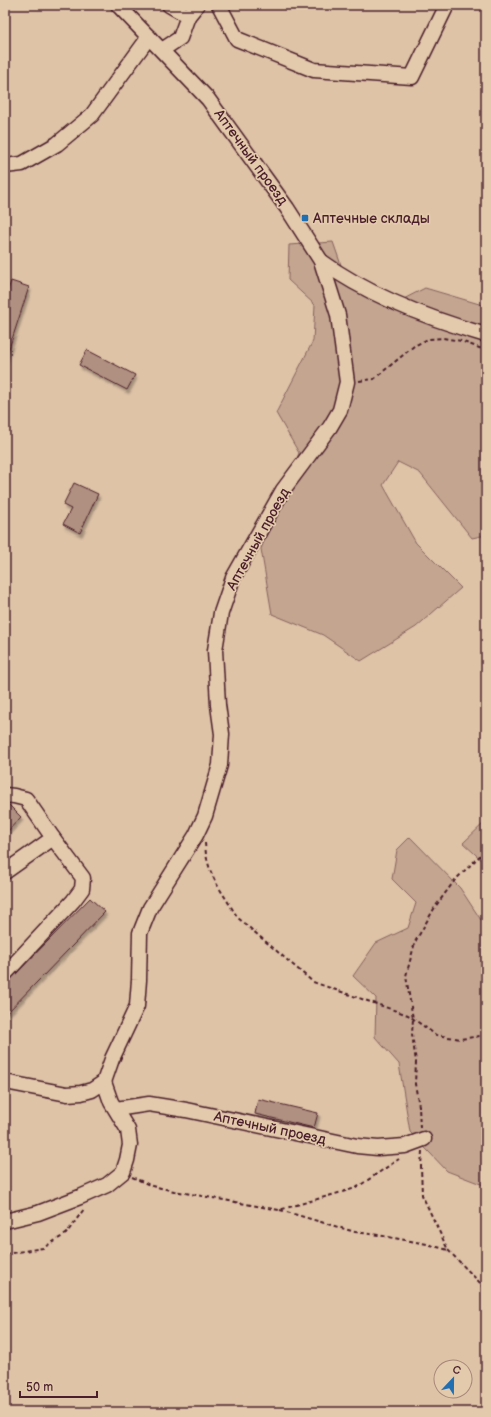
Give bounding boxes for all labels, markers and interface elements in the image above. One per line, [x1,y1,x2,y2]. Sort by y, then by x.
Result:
street label: Аптечный проезд [210,105,292,209]
place label: Аптечные склады [312,210,430,227]
marker: Аптечные склады [300,213,310,223]
street label: Аптечный проезд [222,484,293,594]
street label: Аптечный проезд [211,1108,328,1148]
north arrow [433,1359,473,1399]
text: С [451,1363,463,1378]
scale bar [20,1373,97,1399]
text: 50 m [26,1380,53,1395]

